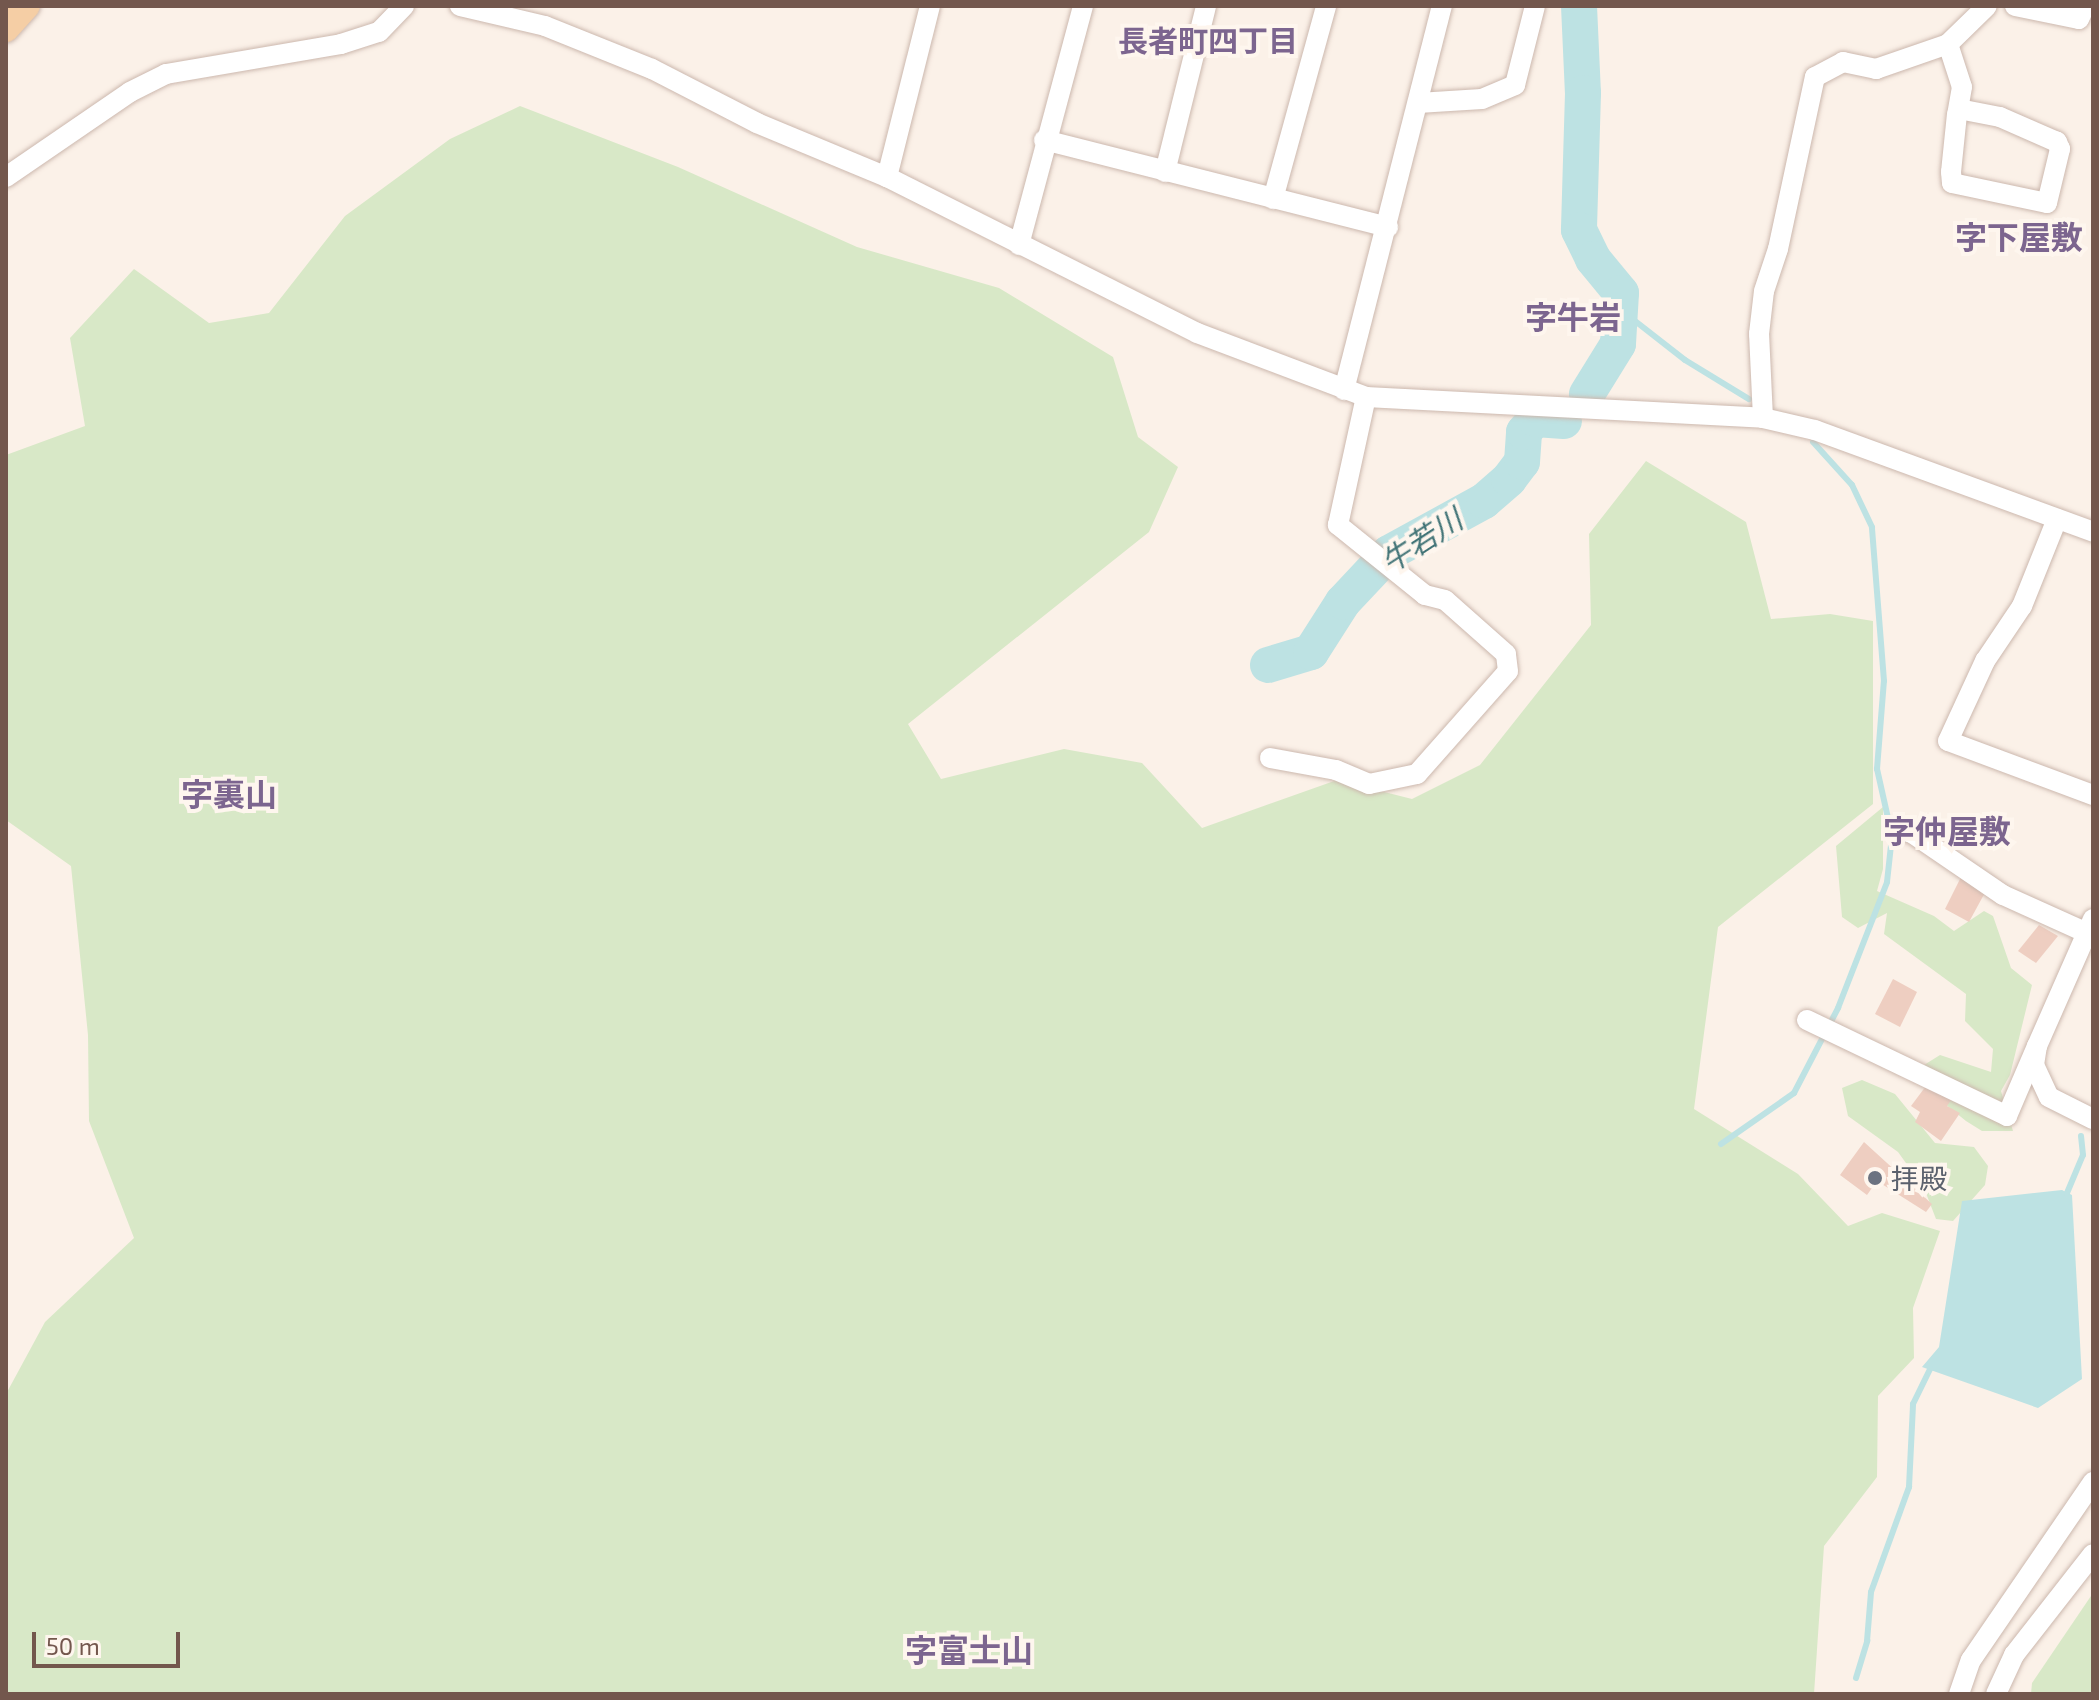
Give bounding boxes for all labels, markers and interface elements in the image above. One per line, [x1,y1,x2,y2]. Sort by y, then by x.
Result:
district label: 長者町四丁目 [1118,22,1298,58]
district label: 字下屋敷 [1955,217,2083,255]
district label: 字牛岩 [1525,297,1621,335]
water label: 牛若川 [1373,500,1469,580]
district label: 字裏山 [181,774,277,812]
district label: 字仲屋敷 [1883,811,2011,849]
place label: 拝殿 [1891,1161,1947,1195]
marker: 拝殿 [1866,1169,1884,1187]
scale bar [36,1616,184,1666]
district label: 字富士山 [905,1630,1033,1668]
text: 50 m [46,1631,100,1660]

